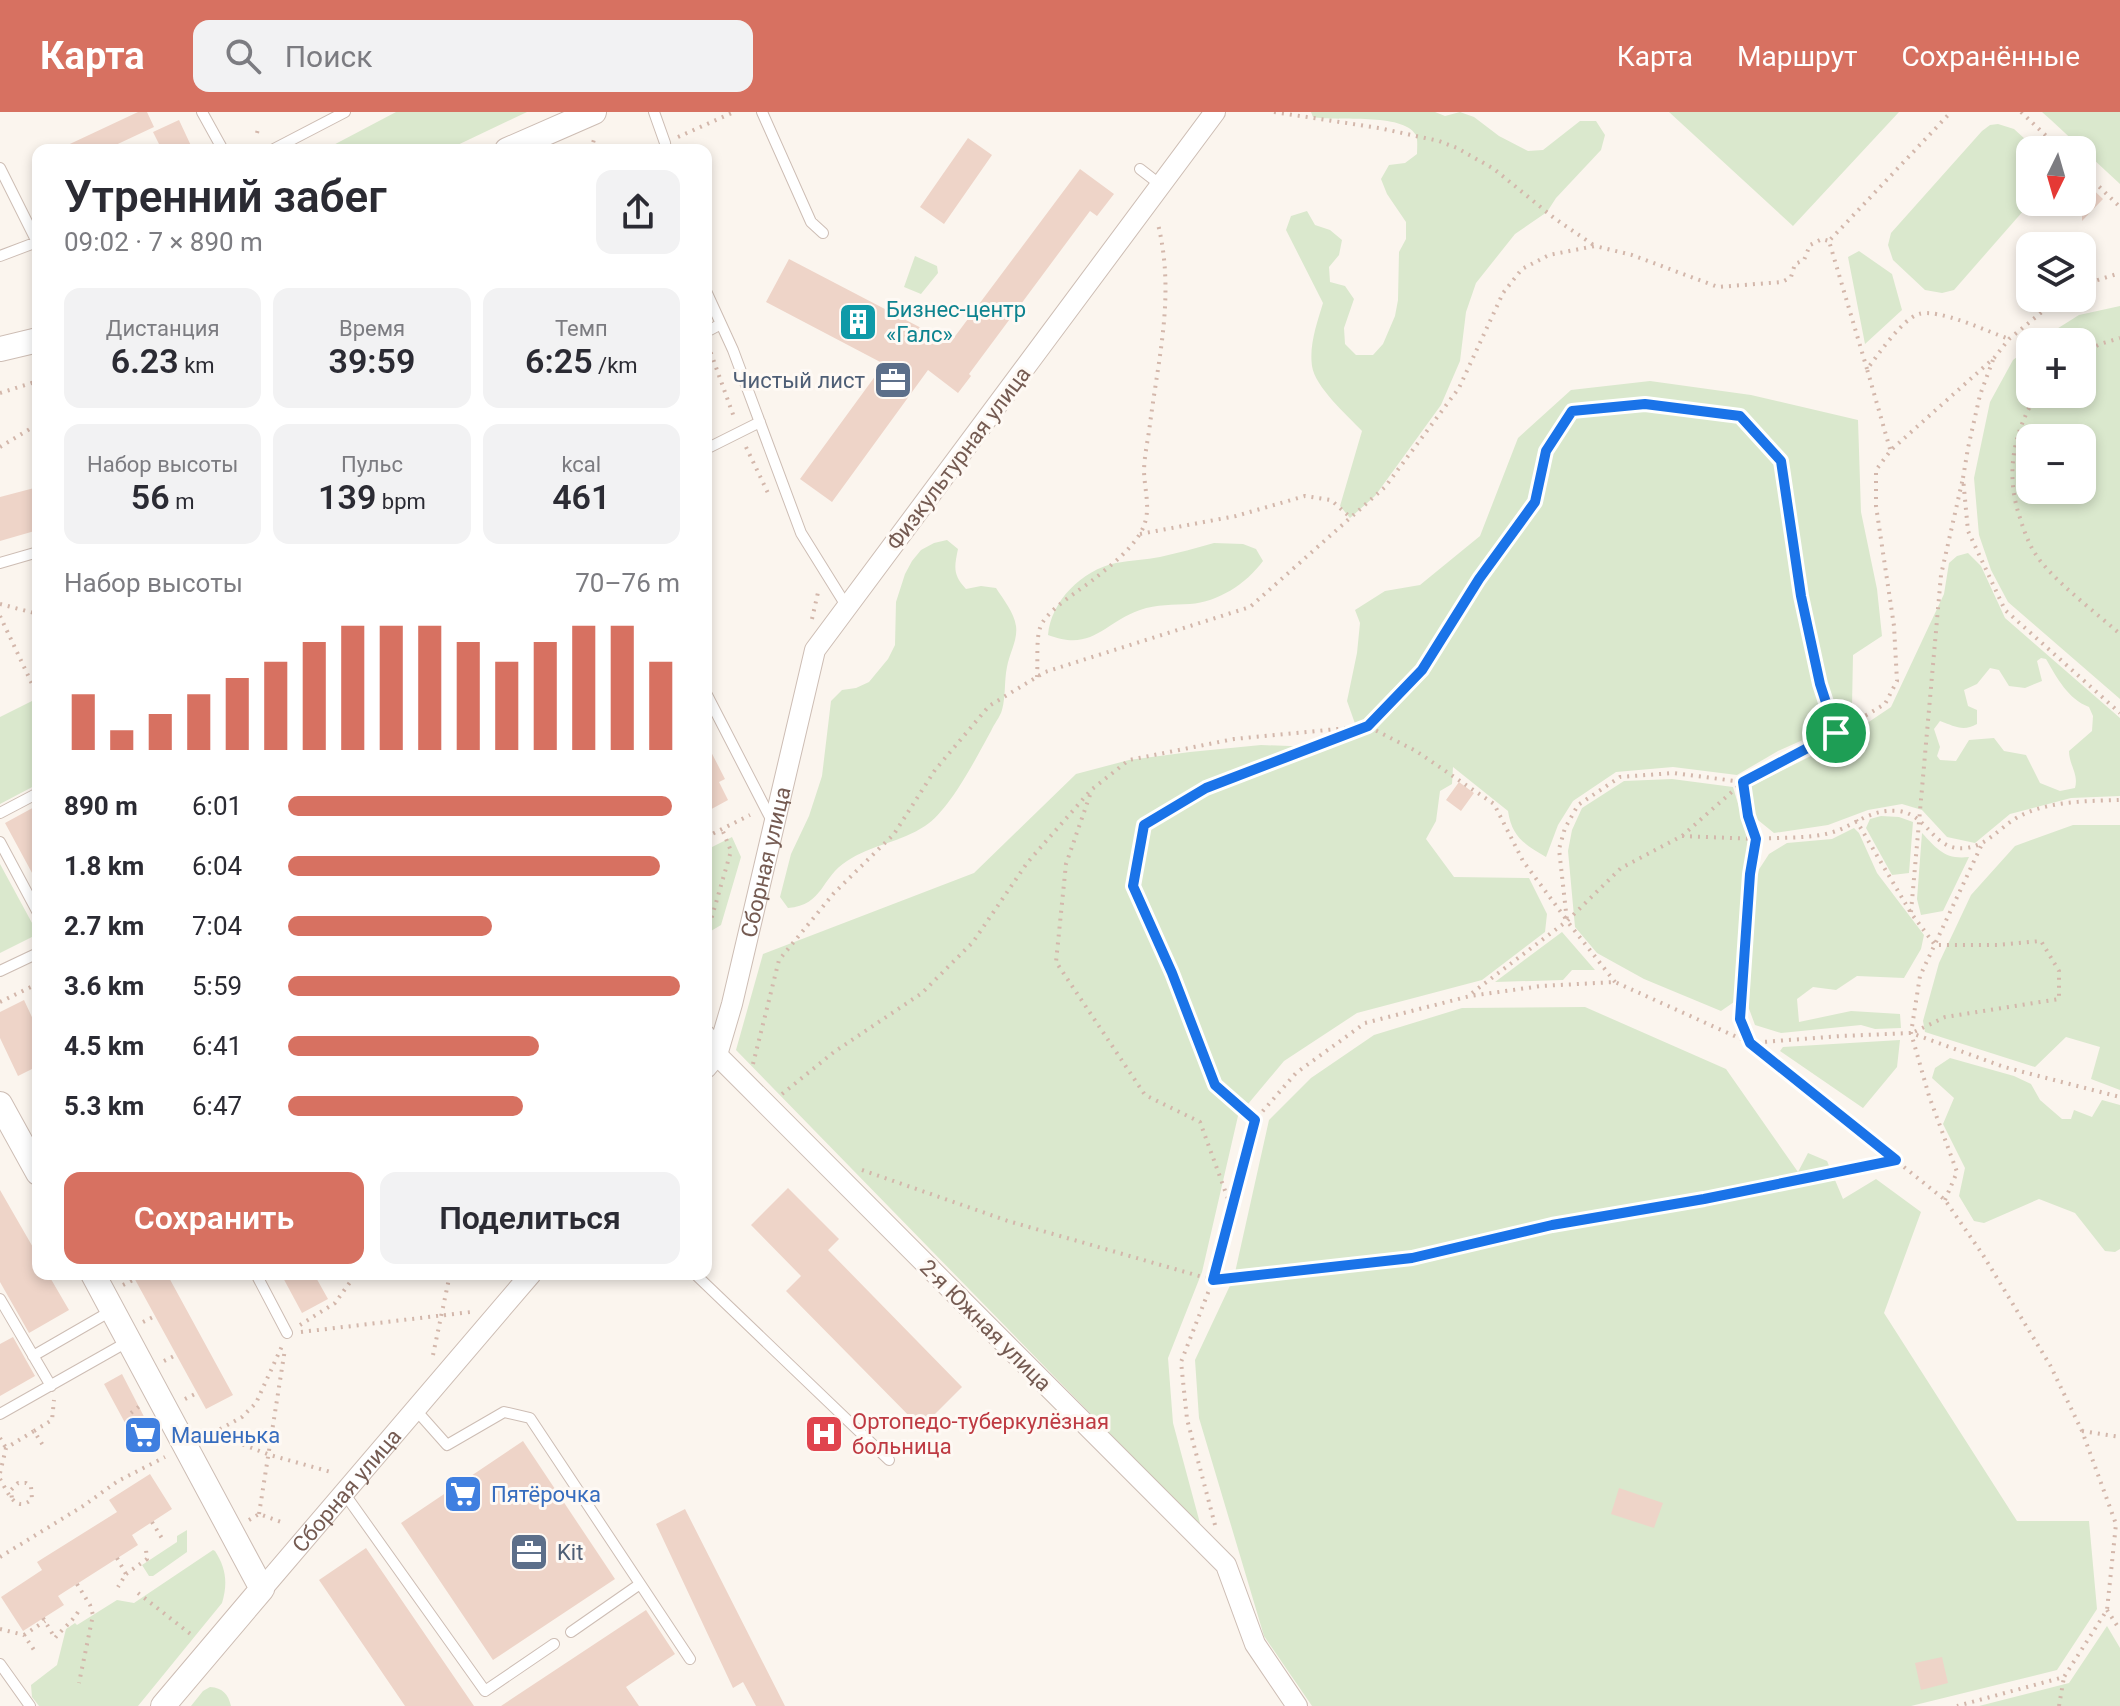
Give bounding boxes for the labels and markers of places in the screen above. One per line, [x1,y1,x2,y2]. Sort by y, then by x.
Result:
place label: Бизнес-центр «Галс» [886,297,1026,347]
building icon: Бизнес-центр «Галс» [837,301,879,343]
office icon: Чистый лист [872,359,914,401]
place label: Чистый лист [732,368,865,393]
pin [1802,699,1870,767]
place label: Ортопедо-туберкулёзная больница [852,1409,1109,1459]
hospital icon: Ортопедо-туберкулёзная больница [803,1413,845,1455]
supermarket icon: Машенька [122,1414,164,1456]
place label: Машенька [171,1423,280,1448]
supermarket icon: Пятёрочка [442,1473,484,1515]
place label: Пятёрочка [491,1482,601,1507]
office icon: Kit [508,1531,550,1573]
place label: Kit [557,1540,583,1565]

